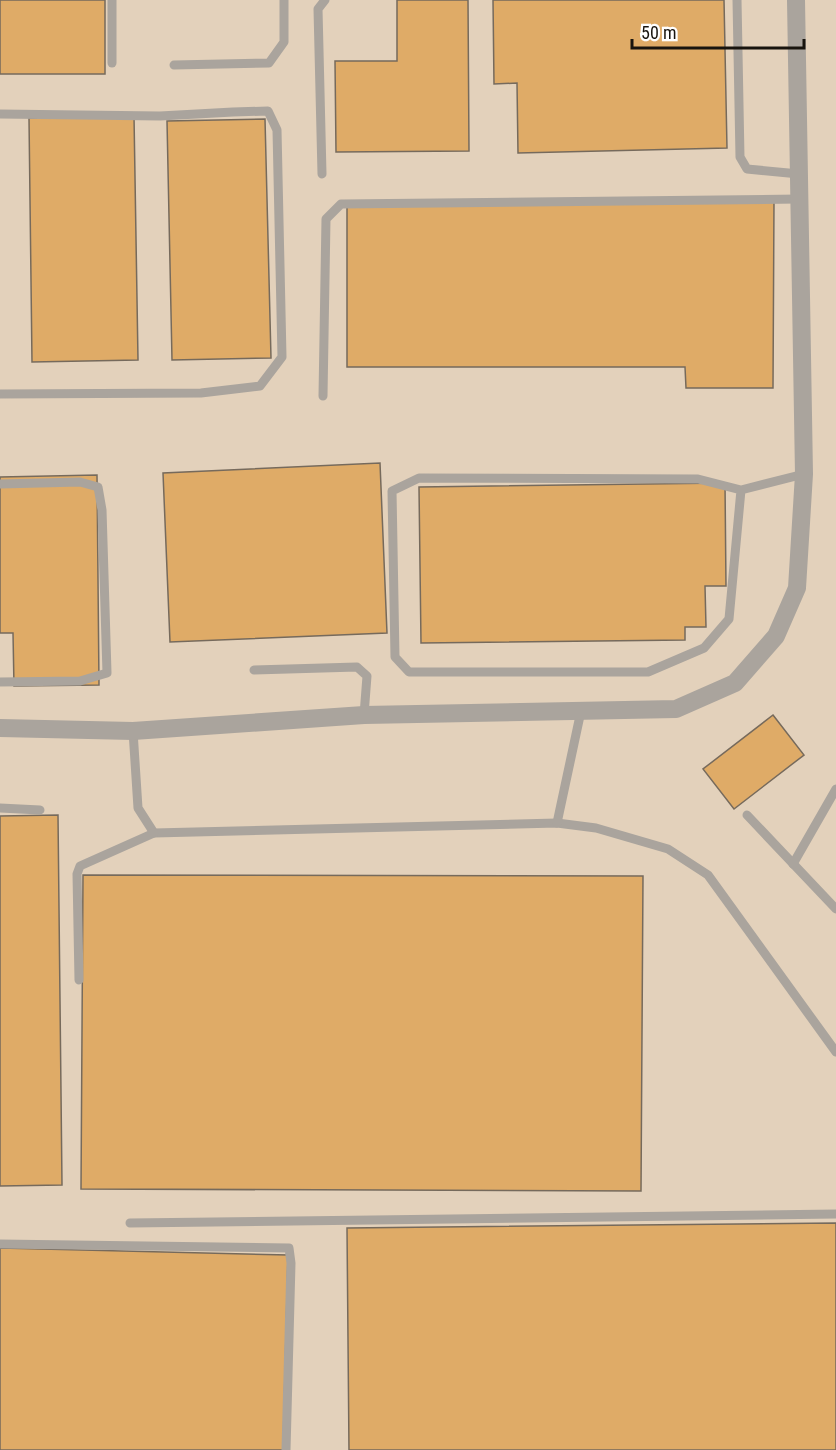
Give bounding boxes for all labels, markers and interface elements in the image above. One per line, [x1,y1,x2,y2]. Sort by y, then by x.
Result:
scale bar [632,12,804,50]
text: 50 m [641,22,676,43]

